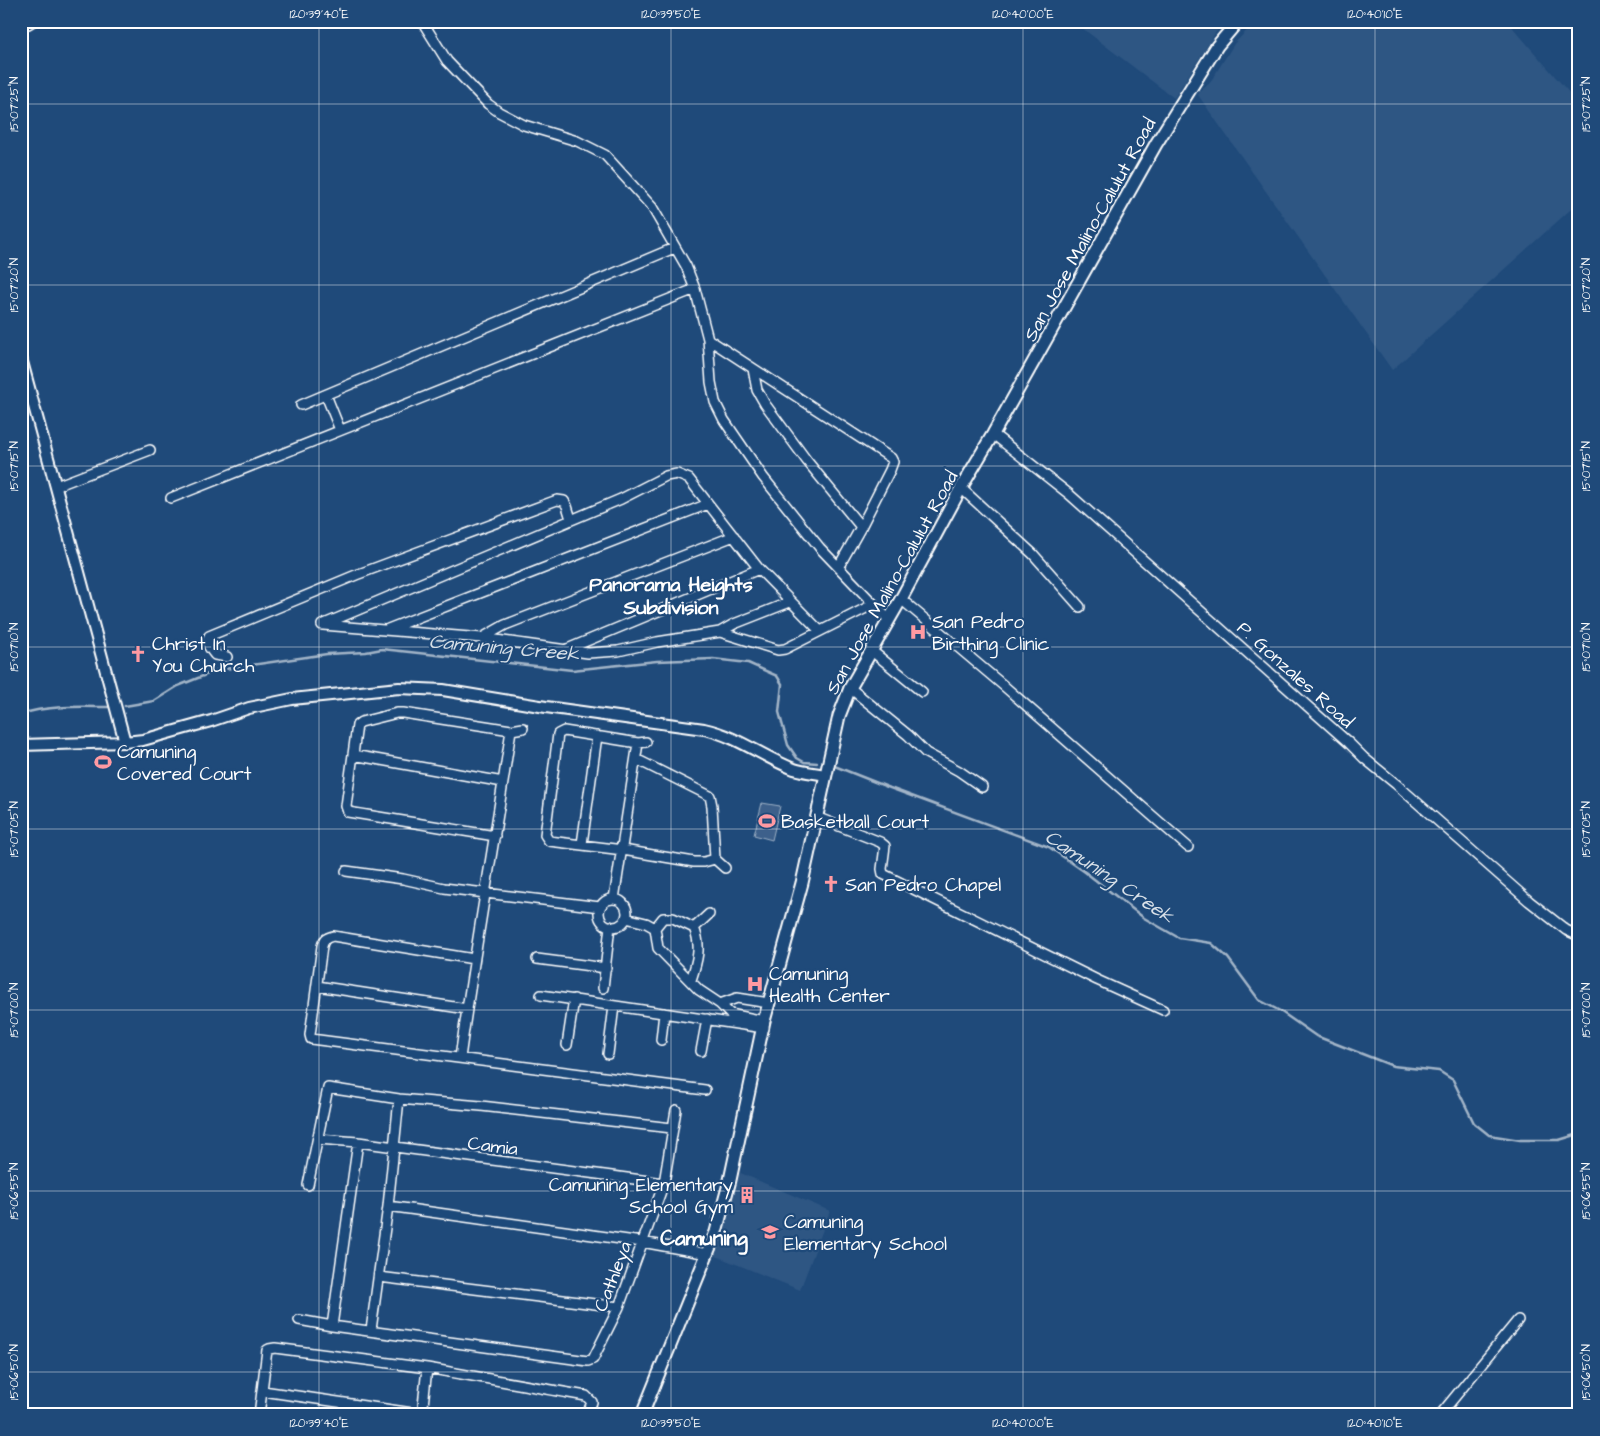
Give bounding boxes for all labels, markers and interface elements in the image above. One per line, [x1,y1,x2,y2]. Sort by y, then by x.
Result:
text: 120°39'40"E [289,6,349,23]
text: 120°39'50"E [641,6,701,23]
text: 120°40'00"E [992,6,1054,23]
text: 120°40'10"E [1347,6,1403,23]
text: 15°07'25"N [6,76,23,132]
text: 15°07'25"N [1578,76,1595,132]
street label: San Jose Malino-Calulut Road [1017,113,1163,346]
text: 15°07'20"N [6,257,23,312]
text: 15°07'20"N [1578,257,1595,312]
text: 15°07'15"N [6,441,23,491]
text: 15°07'15"N [1578,441,1595,491]
street label: San Jose Malino-Calulut Road [819,466,965,699]
district label: Panorama Heights Subdivision [589,571,753,622]
place label: San Pedro Birthing Clinic [932,609,1049,659]
street label: P. Gonzales Road [1231,615,1360,735]
text: 15°07'10"N [6,622,23,672]
hospital icon: San Pedro Birthing Clinic [908,622,928,642]
text: 15°07'10"N [1578,622,1595,672]
water label: Camuning Creek [428,627,581,670]
place label: Christ In You Church [152,631,255,680]
church icon: Christ In You Church [128,644,148,664]
place label: Camuning Covered Court [117,739,252,788]
sports icon: Camuning Covered Court [93,752,113,772]
text: 15°07'05"N [6,801,23,857]
text: 15°07'05"N [1578,801,1595,857]
place label: Basketball Court [781,809,930,836]
sports icon: Basketball Court [757,811,777,831]
water label: Camuning Creek [1039,823,1180,932]
place label: San Pedro Chapel [845,872,1001,899]
church icon: San Pedro Chapel [821,874,841,894]
place label: Camuning Health Center [769,961,890,1010]
hospital icon: Camuning Health Center [745,974,765,994]
text: 15°07'00"N [6,982,23,1038]
text: 15°07'00"N [1578,982,1595,1038]
street label: Camia [466,1130,520,1163]
text: 15°06'55"N [6,1162,23,1220]
text: 15°06'55"N [1578,1162,1595,1220]
place label: Camuning Elementary School Gym [549,1172,734,1222]
building icon: Camuning Elementary School Gym [737,1185,757,1205]
place label: Camuning Elementary School [784,1209,947,1259]
school or university icon: Camuning Elementary School [760,1222,780,1242]
district label: Camuning [660,1224,748,1255]
street label: Cathleya [588,1237,640,1316]
text: 15°06'50"N [6,1343,23,1400]
text: 15°06'50"N [1578,1343,1595,1400]
text: 120°39'40"E [289,1415,349,1432]
text: 120°39'50"E [641,1415,701,1432]
text: 120°40'00"E [992,1415,1054,1432]
text: 120°40'10"E [1347,1415,1403,1432]

